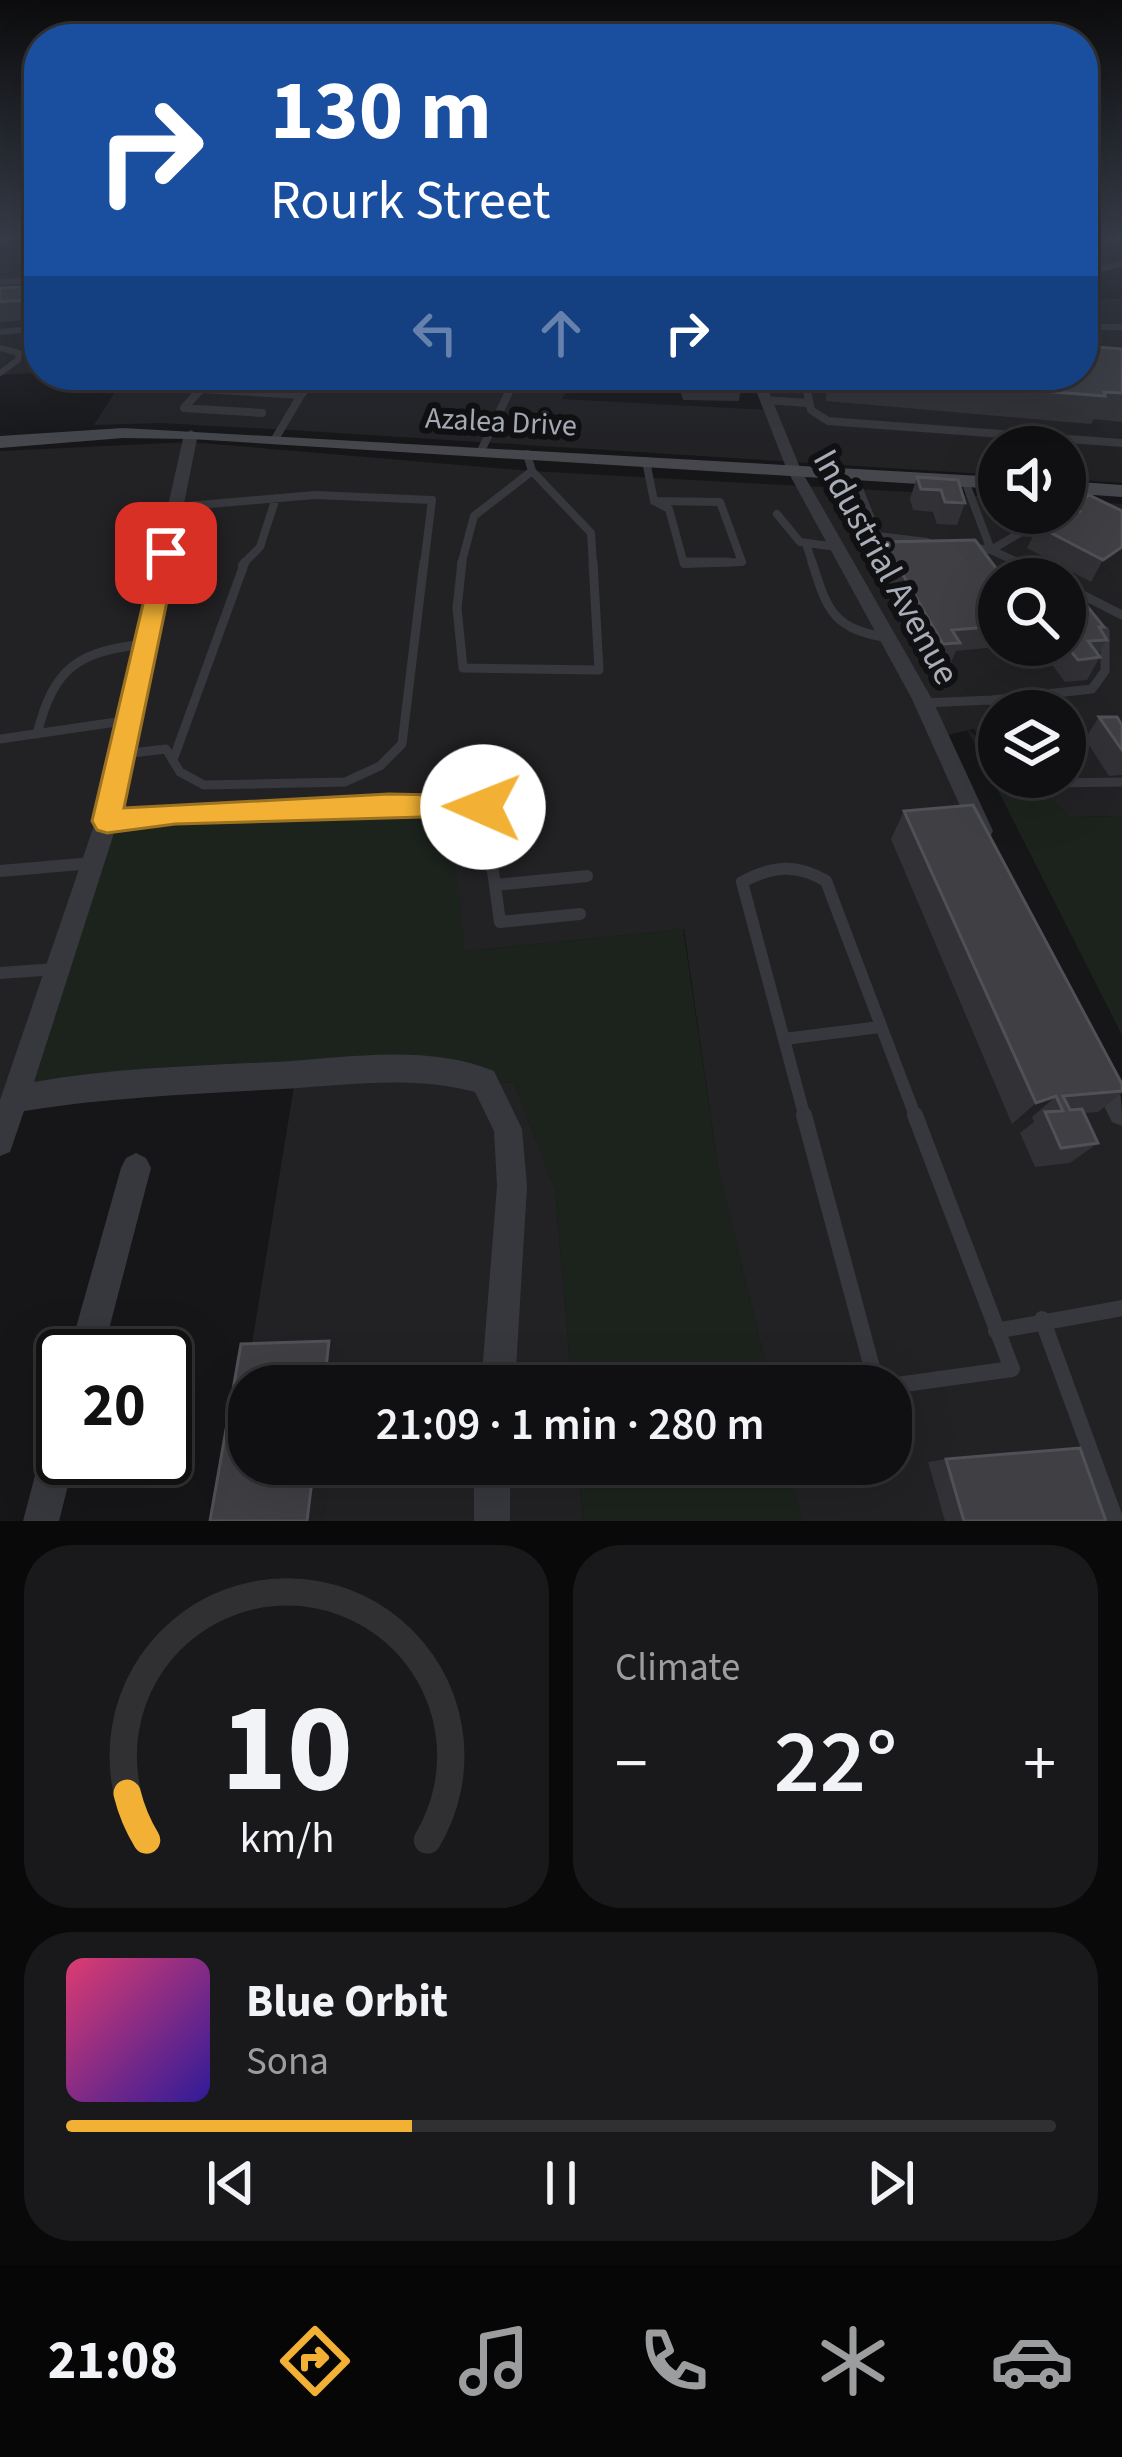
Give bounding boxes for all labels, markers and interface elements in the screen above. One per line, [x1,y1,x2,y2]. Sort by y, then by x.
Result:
text: 130 m [270,52,492,172]
icon: right [72,72,228,228]
text: Rourk Street [270,163,550,240]
icon: left [402,300,468,366]
icon: ahead [528,300,594,366]
icon: right [654,300,720,366]
street label: Azalea Drive [424,397,578,447]
map controls [978,426,1086,798]
button: sound [978,426,1086,534]
street label: Industrial Avenue [800,440,972,694]
pin [115,502,217,604]
icon: arrive [133,520,199,586]
button: search [978,558,1086,666]
button: layers [978,690,1086,798]
position arrow [420,744,546,870]
speed limit sign: 20 [36,1329,192,1485]
text: 21:09 · 1 min · 280 m [376,1393,764,1457]
text: Climate [615,1640,740,1696]
text: 10 [221,1661,352,1839]
text: 22° [774,1699,897,1827]
text: − [615,1717,648,1811]
text: + [1023,1717,1056,1811]
text: km/h [239,1807,334,1868]
text: Blue Orbit [246,1970,448,2034]
text: Sona [246,2034,329,2090]
icon: previous [198,2150,264,2216]
icon: pause [528,2150,594,2216]
icon: next [858,2150,924,2216]
icon: directions [273,2319,357,2403]
icon: music [452,2319,536,2403]
icon: phone [632,2319,716,2403]
icon: climate [811,2319,895,2403]
icon: car [990,2319,1074,2403]
text: 21:08 [48,2323,178,2400]

